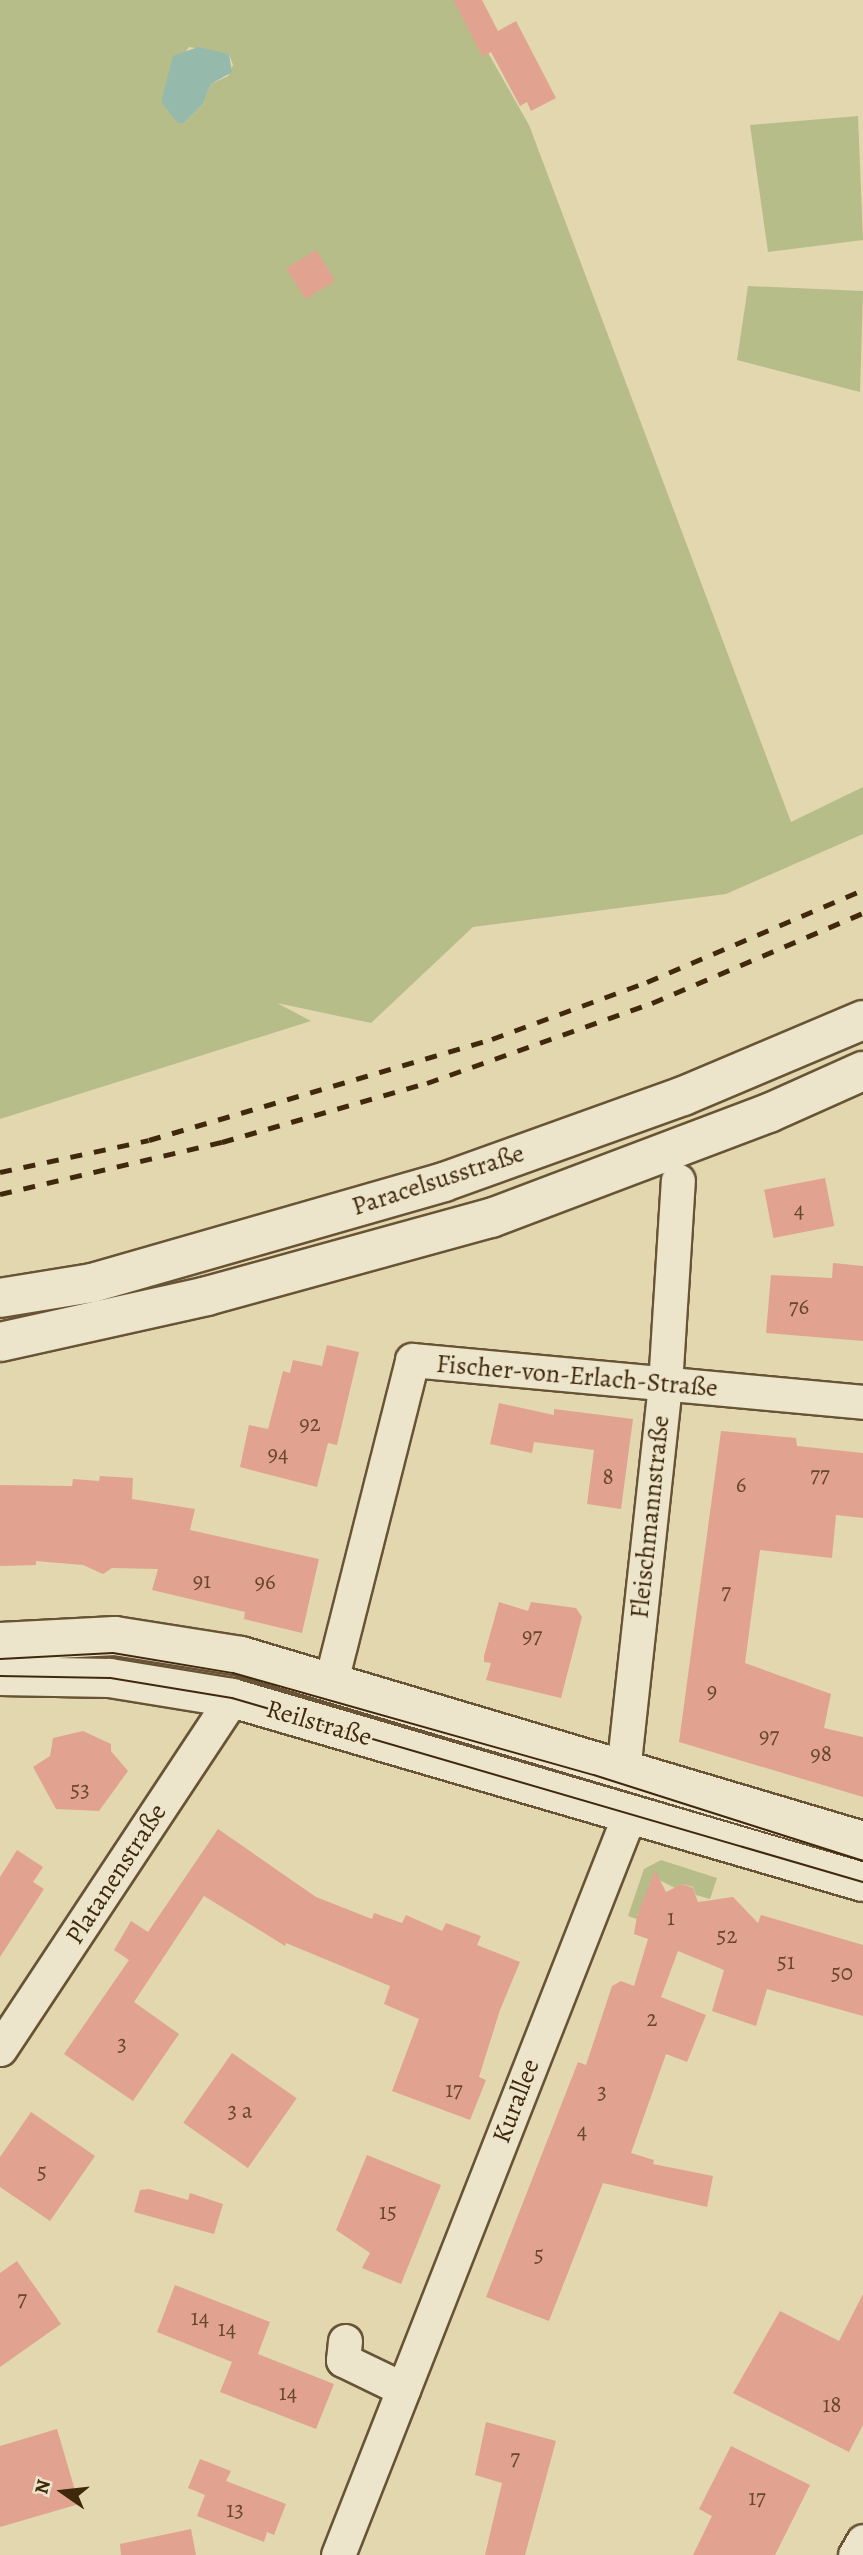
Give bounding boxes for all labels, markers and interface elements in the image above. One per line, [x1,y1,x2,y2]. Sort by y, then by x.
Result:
street label: Paracelsusstraße [348,1137,528,1223]
house number: 4 [794,1196,804,1224]
house number: 76 [789,1293,809,1321]
street label: Fischer-von-Erlach-Straße [435,1348,719,1404]
house number: 92 [299,1410,321,1438]
street label: Fleischmannstraße [624,1414,676,1620]
house number: 94 [268,1440,288,1468]
house number: 77 [810,1461,830,1489]
house number: 8 [602,1463,614,1491]
house number: 6 [736,1471,746,1499]
house number: 91 [193,1567,211,1595]
house number: 96 [254,1568,276,1596]
house number: 7 [721,1578,731,1606]
house number: 97 [522,1622,542,1650]
house number: 9 [707,1677,717,1705]
street label: Reilstraße [263,1693,375,1753]
house number: 97 [759,1722,779,1750]
house number: 98 [810,1740,832,1768]
house number: 53 [70,1776,90,1804]
street label: Platanenstraße [59,1798,173,1950]
house number: 1 [667,1904,675,1932]
house number: 52 [717,1922,737,1950]
house number: 51 [777,1948,795,1976]
house number: 50 [831,1959,853,1987]
house number: 2 [647,2005,657,2033]
house number: 3 [117,2030,127,2058]
street label: Kurallee [486,2054,546,2148]
house number: 17 [445,2076,463,2104]
house number: 3 [597,2078,607,2106]
house number: 3 a [228,2097,252,2125]
house number: 4 [577,2117,587,2145]
house number: 5 [37,2158,47,2186]
house number: 15 [379,2198,397,2226]
house number: 5 [534,2241,544,2269]
house number: 7 [17,2285,27,2313]
house number: 14 [191,2304,209,2332]
house number: 14 [218,2315,236,2343]
house number: 14 [279,2379,297,2407]
house number: 18 [822,2391,842,2419]
house number: 7 [510,2444,520,2472]
north arrow [28,2457,98,2527]
text: N [28,2477,57,2497]
house number: 17 [748,2484,766,2512]
house number: 13 [226,2496,244,2524]

